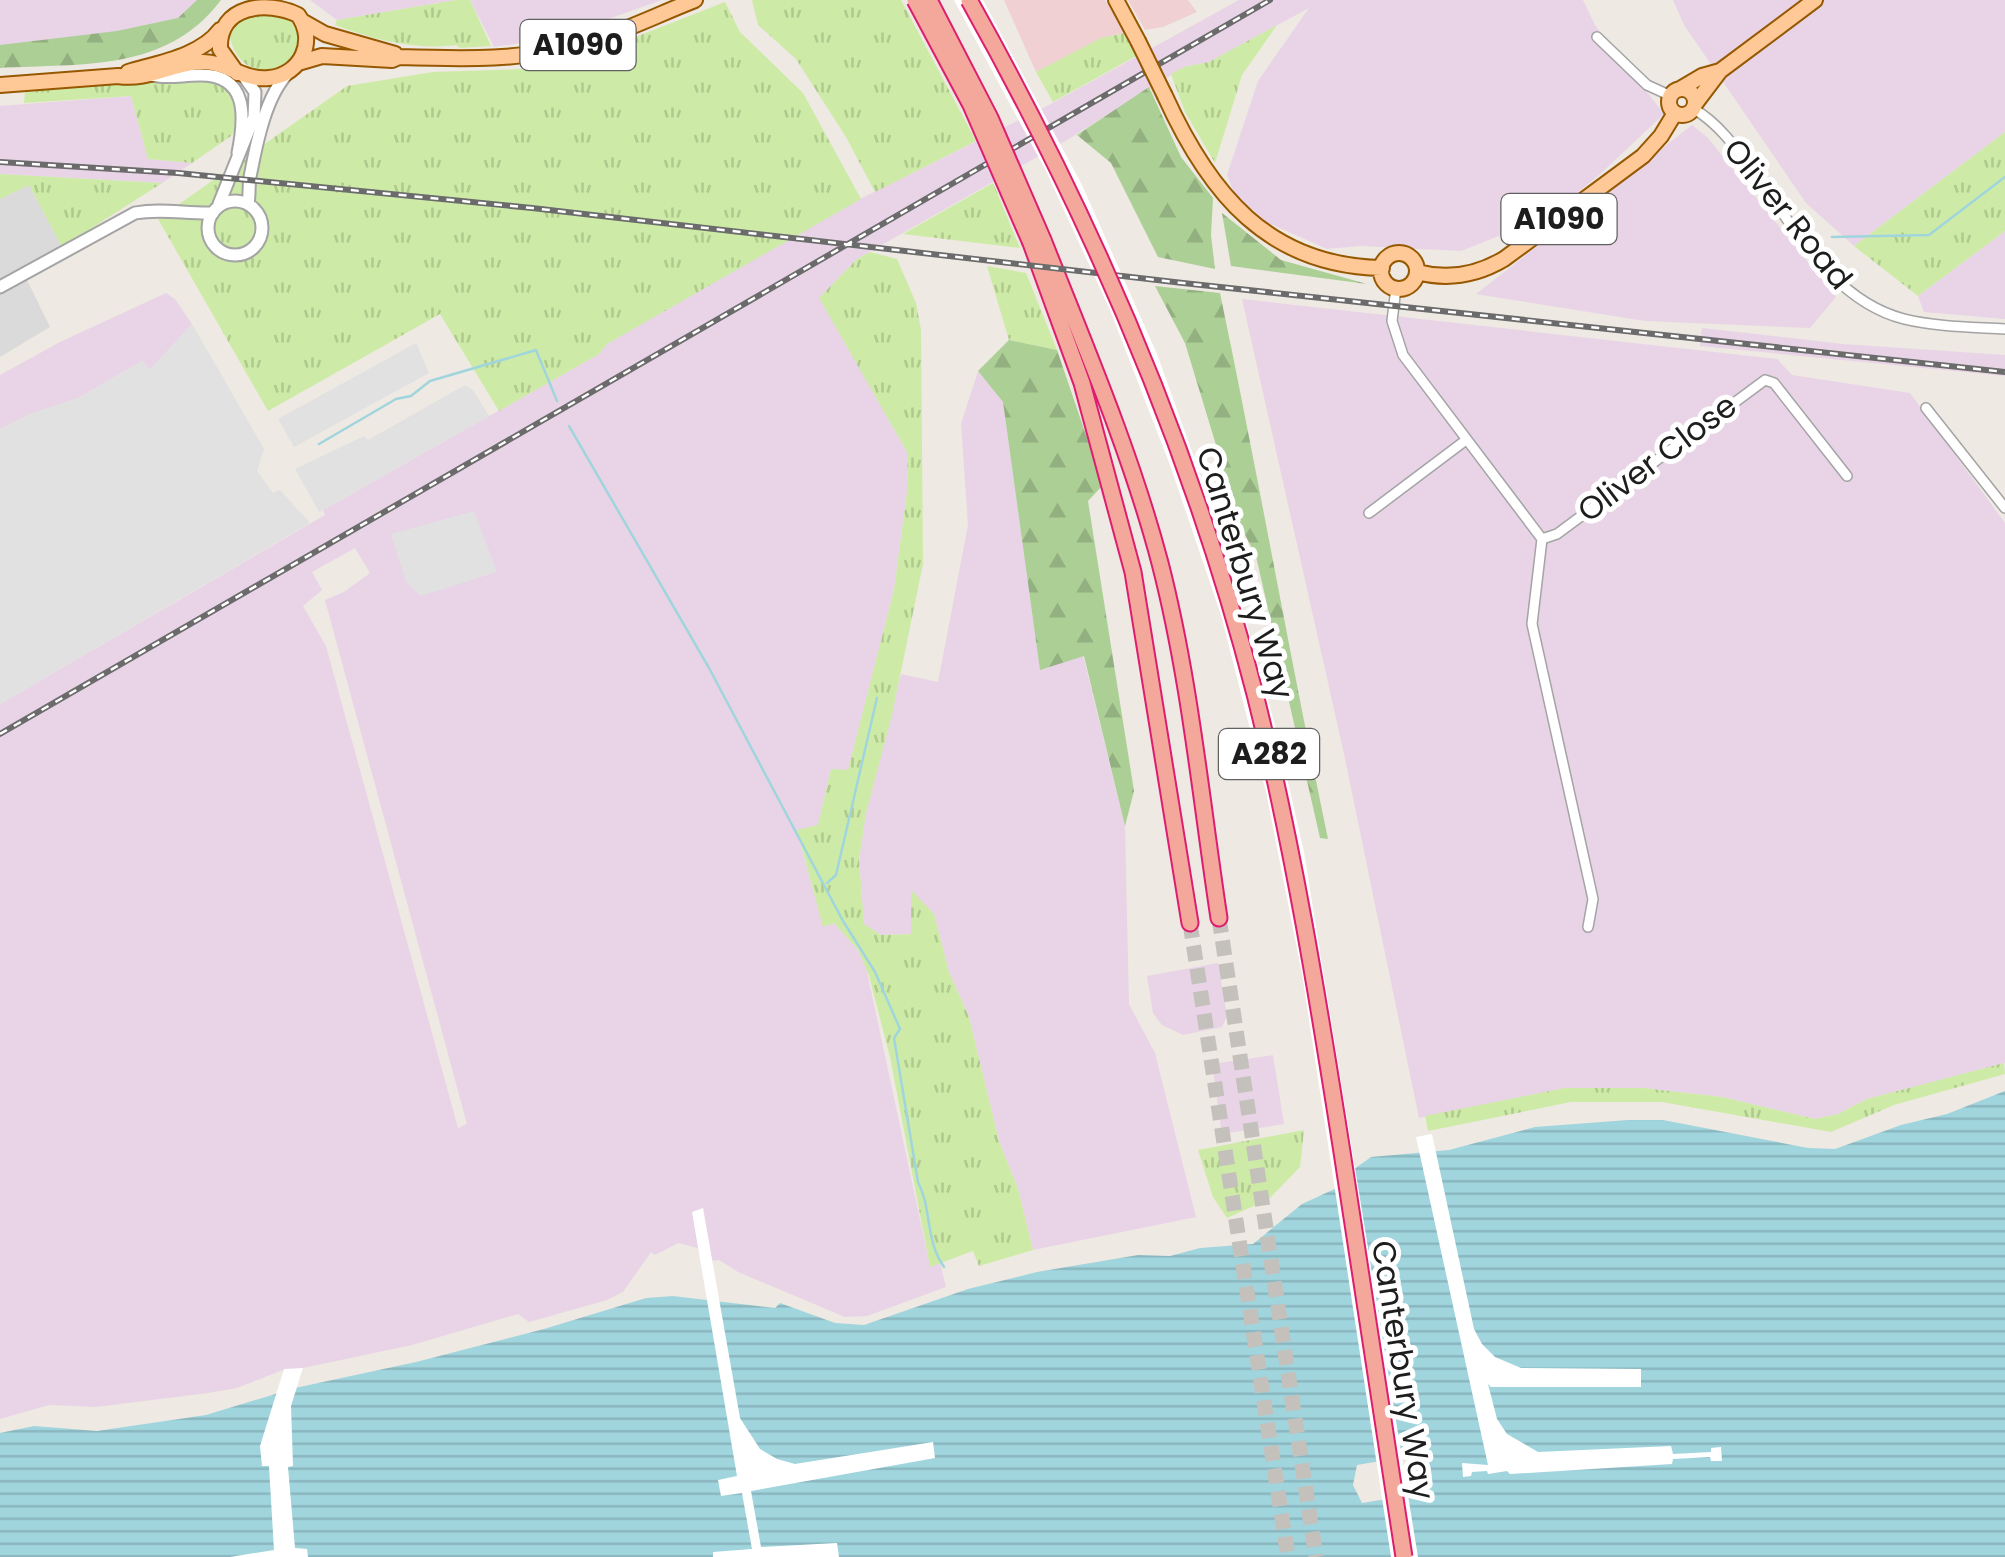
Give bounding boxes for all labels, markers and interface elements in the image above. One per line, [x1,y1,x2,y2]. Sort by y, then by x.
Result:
road number: A1090 [520,20,636,70]
street label: Oliver Road [1714,129,1863,299]
road number: A1090 [1502,194,1616,244]
street label: Oliver Close [1568,383,1746,532]
street label: Canterbury Way [1186,441,1305,705]
road number: A282 [1219,729,1319,779]
street label: Canterbury Way [1361,1237,1446,1503]

